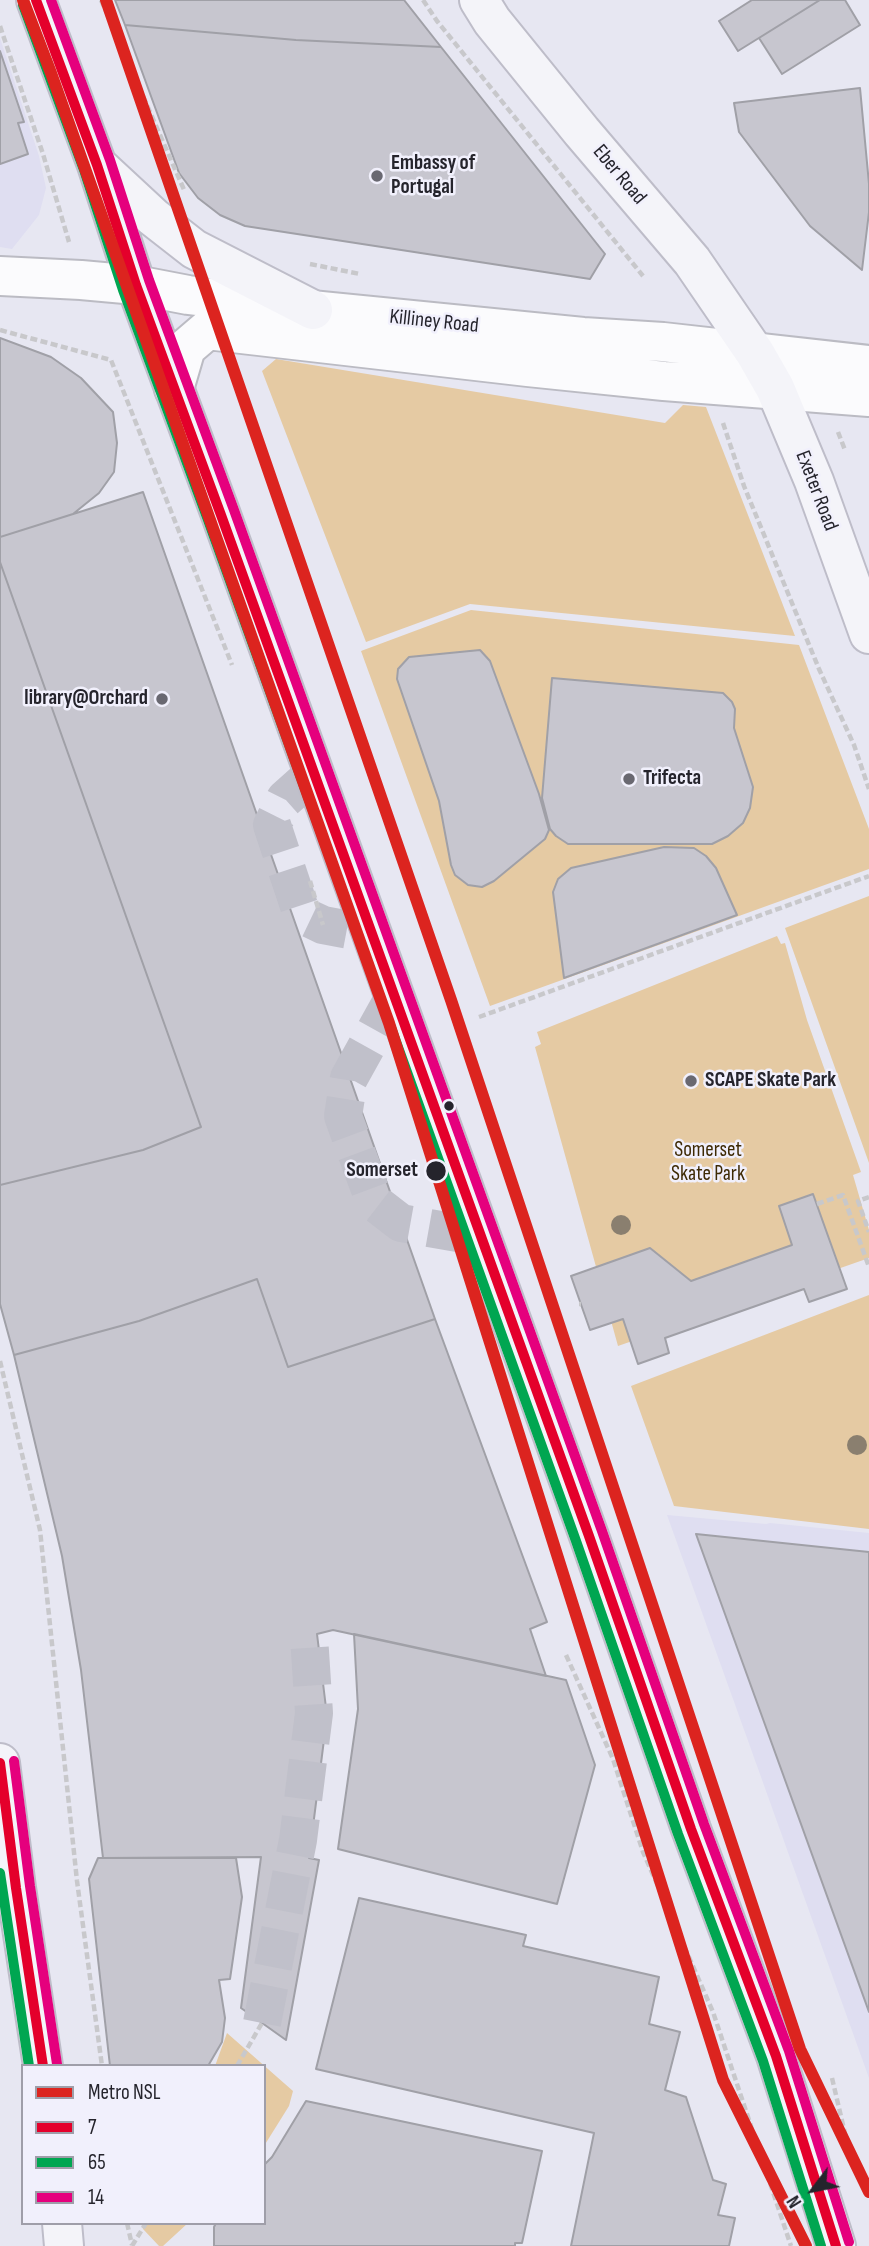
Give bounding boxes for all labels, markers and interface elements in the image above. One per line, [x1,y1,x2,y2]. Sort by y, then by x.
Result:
street label: Eber Road [587,140,651,210]
place label: Embassy of Portugal [391,151,475,201]
marker: Embassy of Portugal [369,168,385,184]
street label: Killiney Road [388,305,480,339]
street label: Exeter Road [789,447,843,535]
place label: library@Orchard [24,686,148,712]
marker: library@Orchard [154,691,170,707]
place label: Trifecta [643,766,701,792]
marker: Trifecta [621,771,637,787]
place label: SCAPE Skate Park [705,1068,836,1094]
marker: SCAPE Skate Park [683,1073,699,1089]
unlabelled marker [442,1099,456,1113]
park label: Somerset Skate Park [671,1138,745,1188]
place label: Somerset [346,1158,418,1184]
marker: Somerset [424,1159,448,1183]
legend [21,2064,266,2225]
text: Metro NSL [88,2080,160,2105]
text: 7 [88,2115,96,2140]
text: 65 [88,2150,106,2175]
north arrow [778,2155,848,2225]
text: 14 [88,2185,104,2210]
text: N [782,2191,807,2212]

